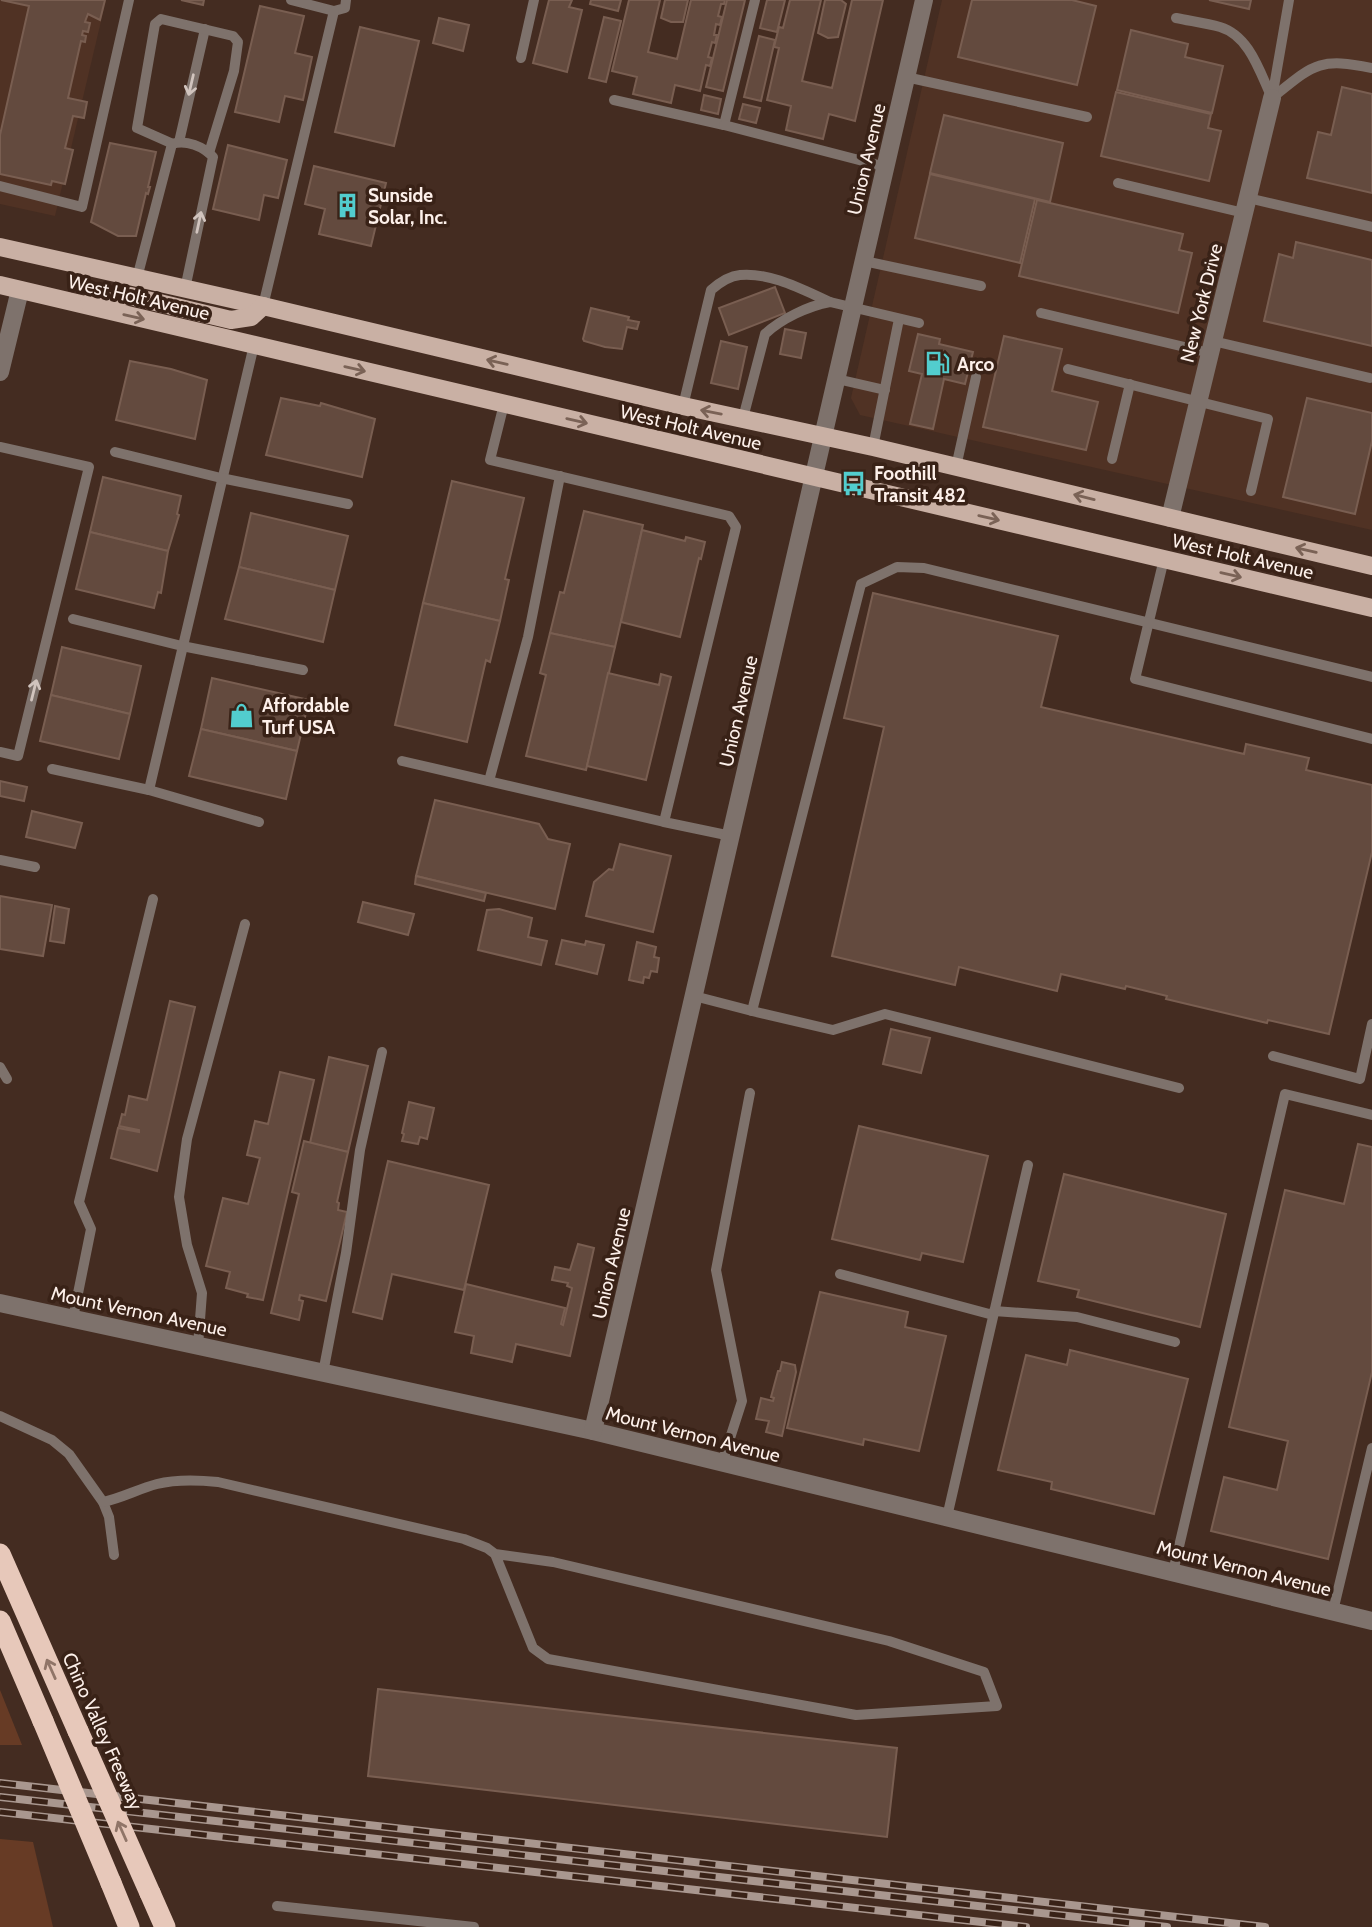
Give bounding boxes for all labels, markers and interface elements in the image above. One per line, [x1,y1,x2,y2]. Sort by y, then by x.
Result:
one-way arrow [184,73,197,96]
street label: Union Avenue [842,101,891,217]
place label: Sunside Solar, Inc. [368,184,447,229]
building icon: Sunside Solar, Inc. [334,192,362,220]
one-way arrow [193,211,206,234]
street label: New York Drive [1176,241,1227,365]
street label: West Holt Avenue [66,270,212,325]
one-way arrow [122,311,145,324]
fuel station icon: Arco [923,350,951,378]
place label: Arco [957,353,995,376]
one-way arrow [487,355,509,368]
one-way arrow [343,363,366,376]
street label: West Holt Avenue [618,400,764,455]
one-way arrow [700,404,723,418]
one-way arrow [565,415,588,428]
place label: Foothill Transit 482 [874,462,966,507]
bus stop icon: Foothill Transit 482 [840,470,868,498]
one-way arrow [1073,490,1096,503]
one-way arrow [977,512,1000,526]
street label: West Holt Avenue [1170,529,1316,584]
one-way arrow [1295,543,1318,556]
one-way arrow [1219,569,1242,582]
street label: Union Avenue [714,653,763,769]
one-way arrow [28,679,41,702]
place label: Affordable Turf USA [262,694,349,739]
shop icon: Affordable Turf USA [228,702,256,730]
street label: Union Avenue [587,1205,636,1321]
street label: Mount Vernon Avenue [49,1282,229,1341]
street label: Mount Vernon Avenue [603,1402,783,1467]
street label: Mount Vernon Avenue [1154,1536,1334,1601]
street label: Chino Valley Freeway [57,1649,148,1814]
one-way arrow [44,1658,57,1680]
one-way arrow [115,1821,128,1842]

